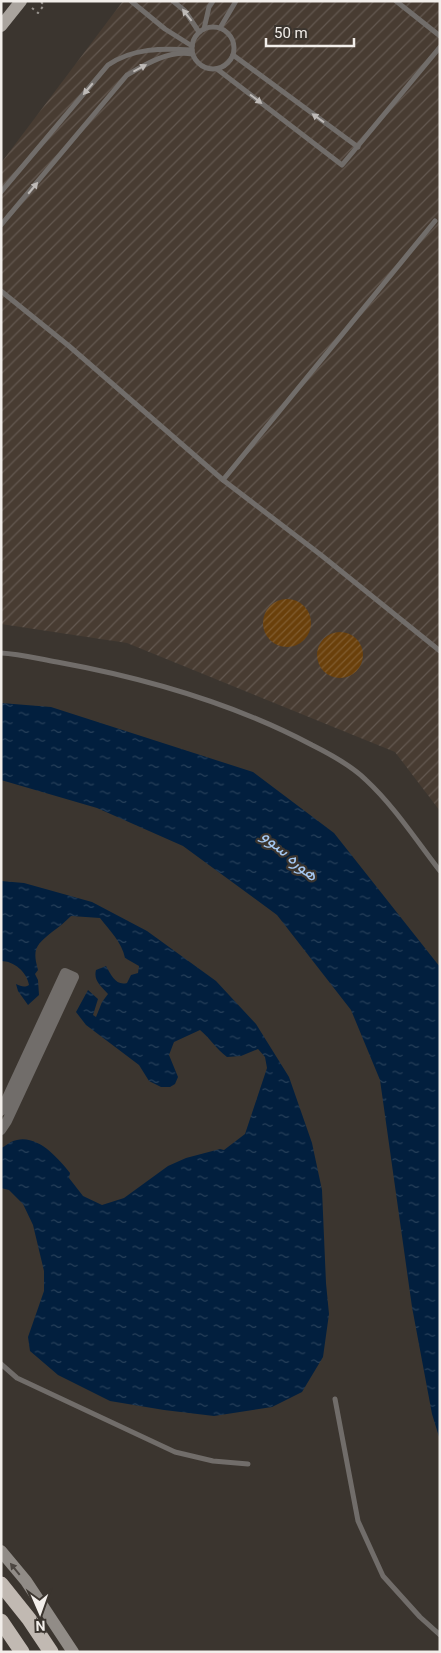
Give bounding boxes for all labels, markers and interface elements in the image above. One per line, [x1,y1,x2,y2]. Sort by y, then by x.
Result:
one-way arrow [182,9,193,22]
scale bar [266,15,354,47]
text: 50 m [274,24,308,42]
one-way arrow [133,64,148,72]
one-way arrow [82,83,93,96]
one-way arrow [249,94,263,104]
one-way arrow [312,113,325,123]
one-way arrow [27,182,38,195]
water label: هوره سوو [257,824,323,886]
one-way arrow [10,1563,21,1576]
north arrow [15,1588,65,1638]
text: N [35,1618,46,1634]

